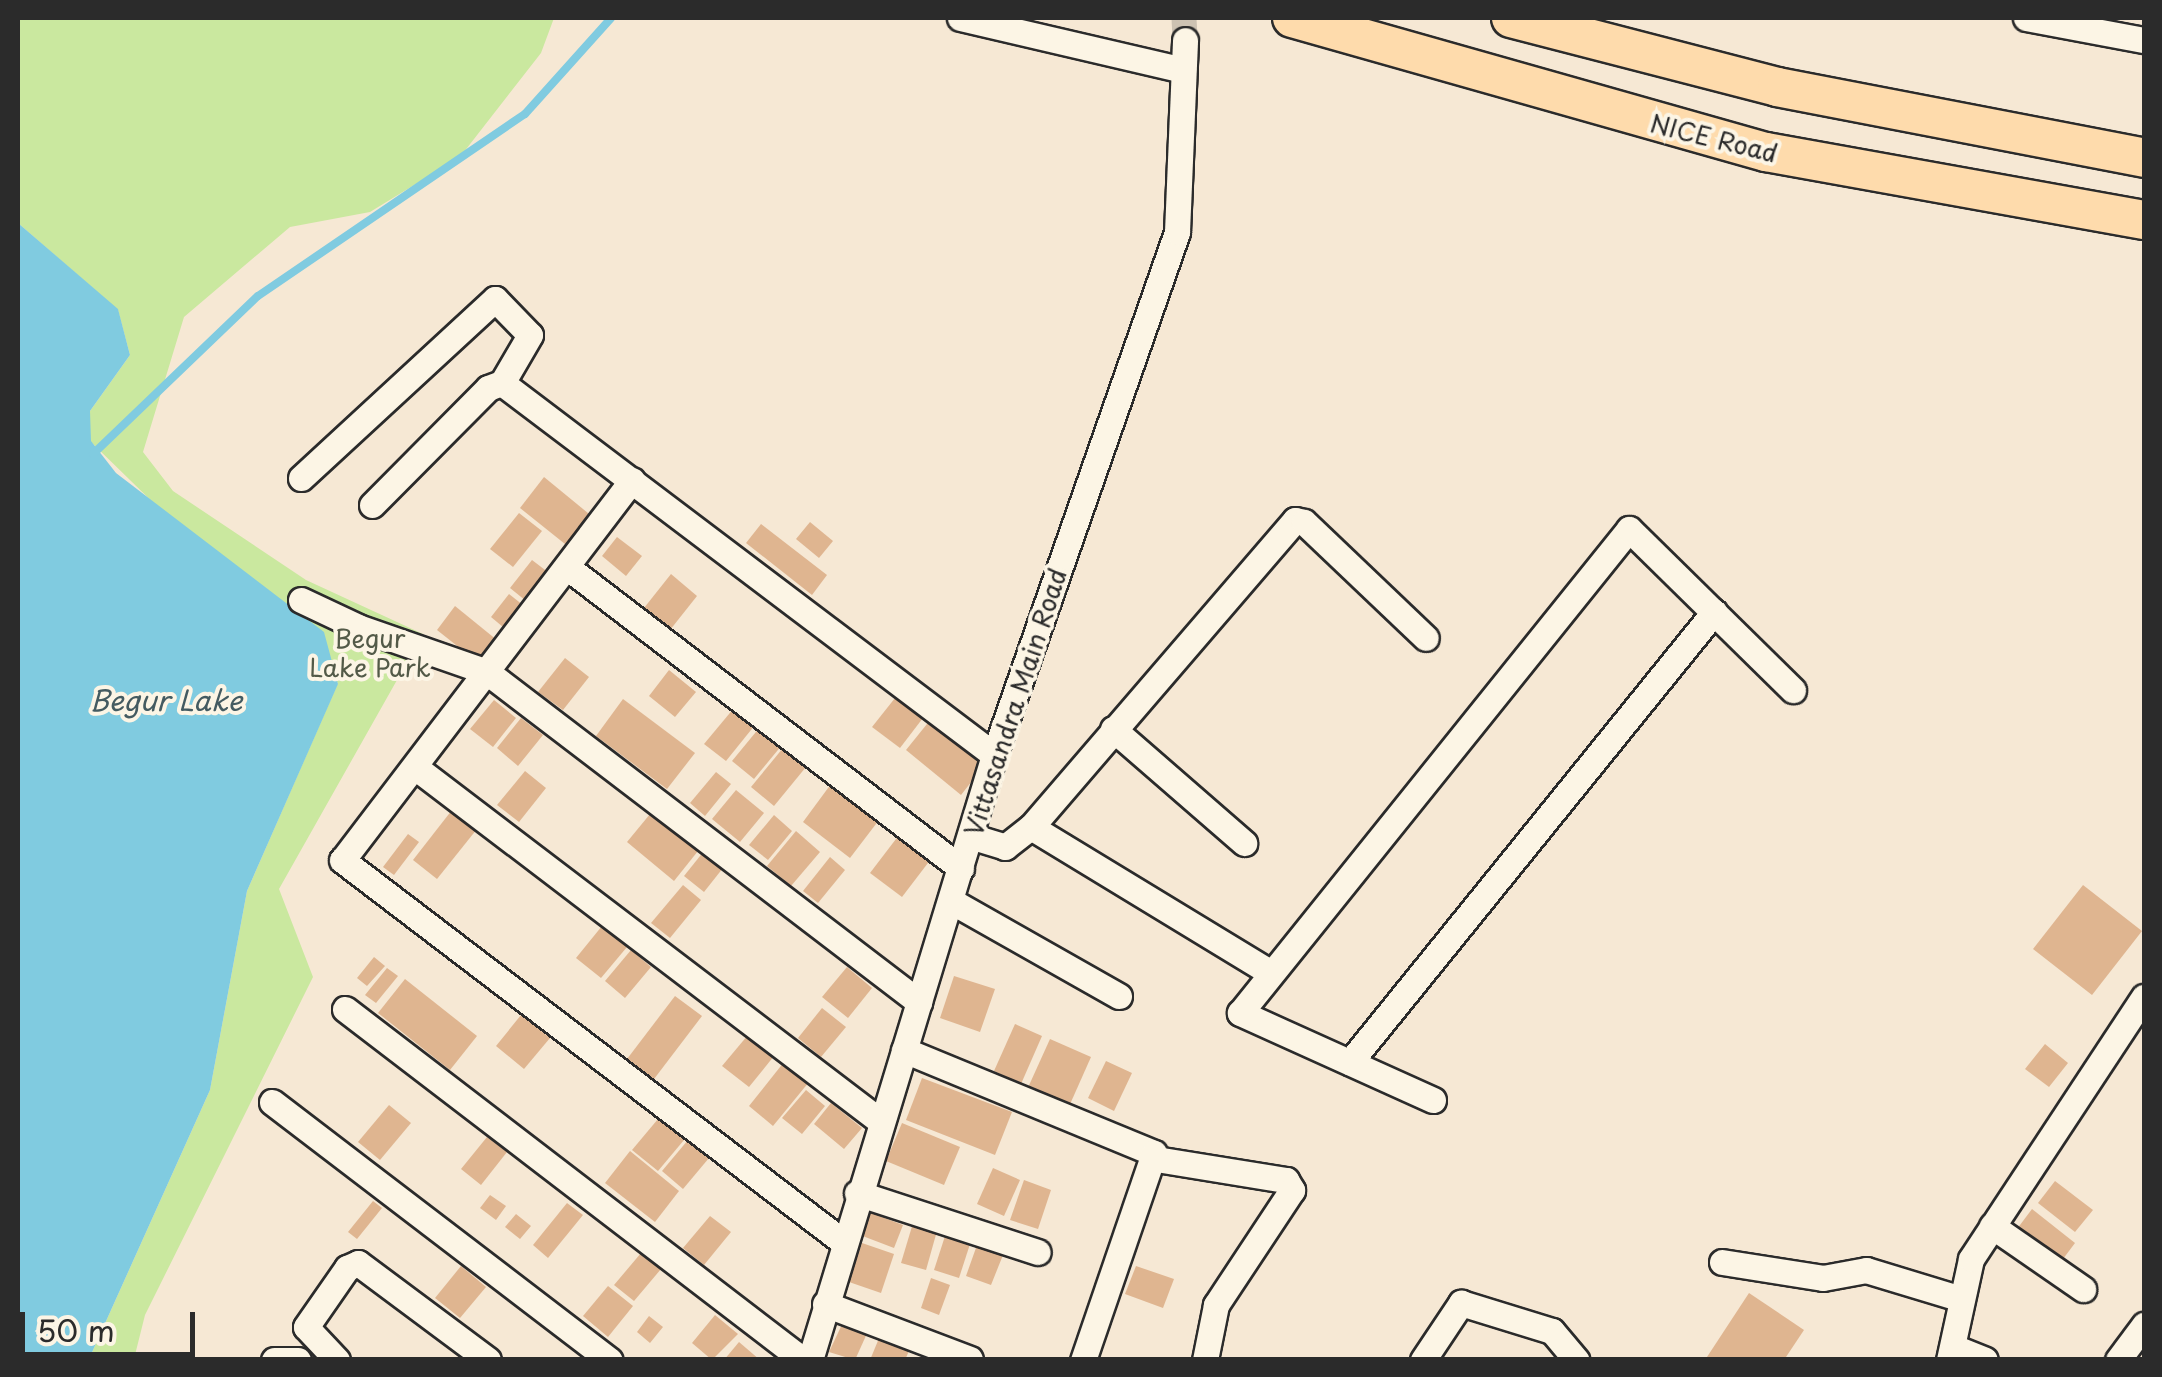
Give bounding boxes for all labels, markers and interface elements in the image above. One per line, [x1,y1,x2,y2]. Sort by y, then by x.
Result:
street label: NICE Road [1647,108,1781,168]
street label: Vittasandra Main Road [958,565,1072,839]
park label: Begur Lake Park [309,624,431,683]
water label: Begur Lake [90,683,242,717]
scale bar [25,1292,200,1354]
text: 50 m [37,1307,115,1352]

